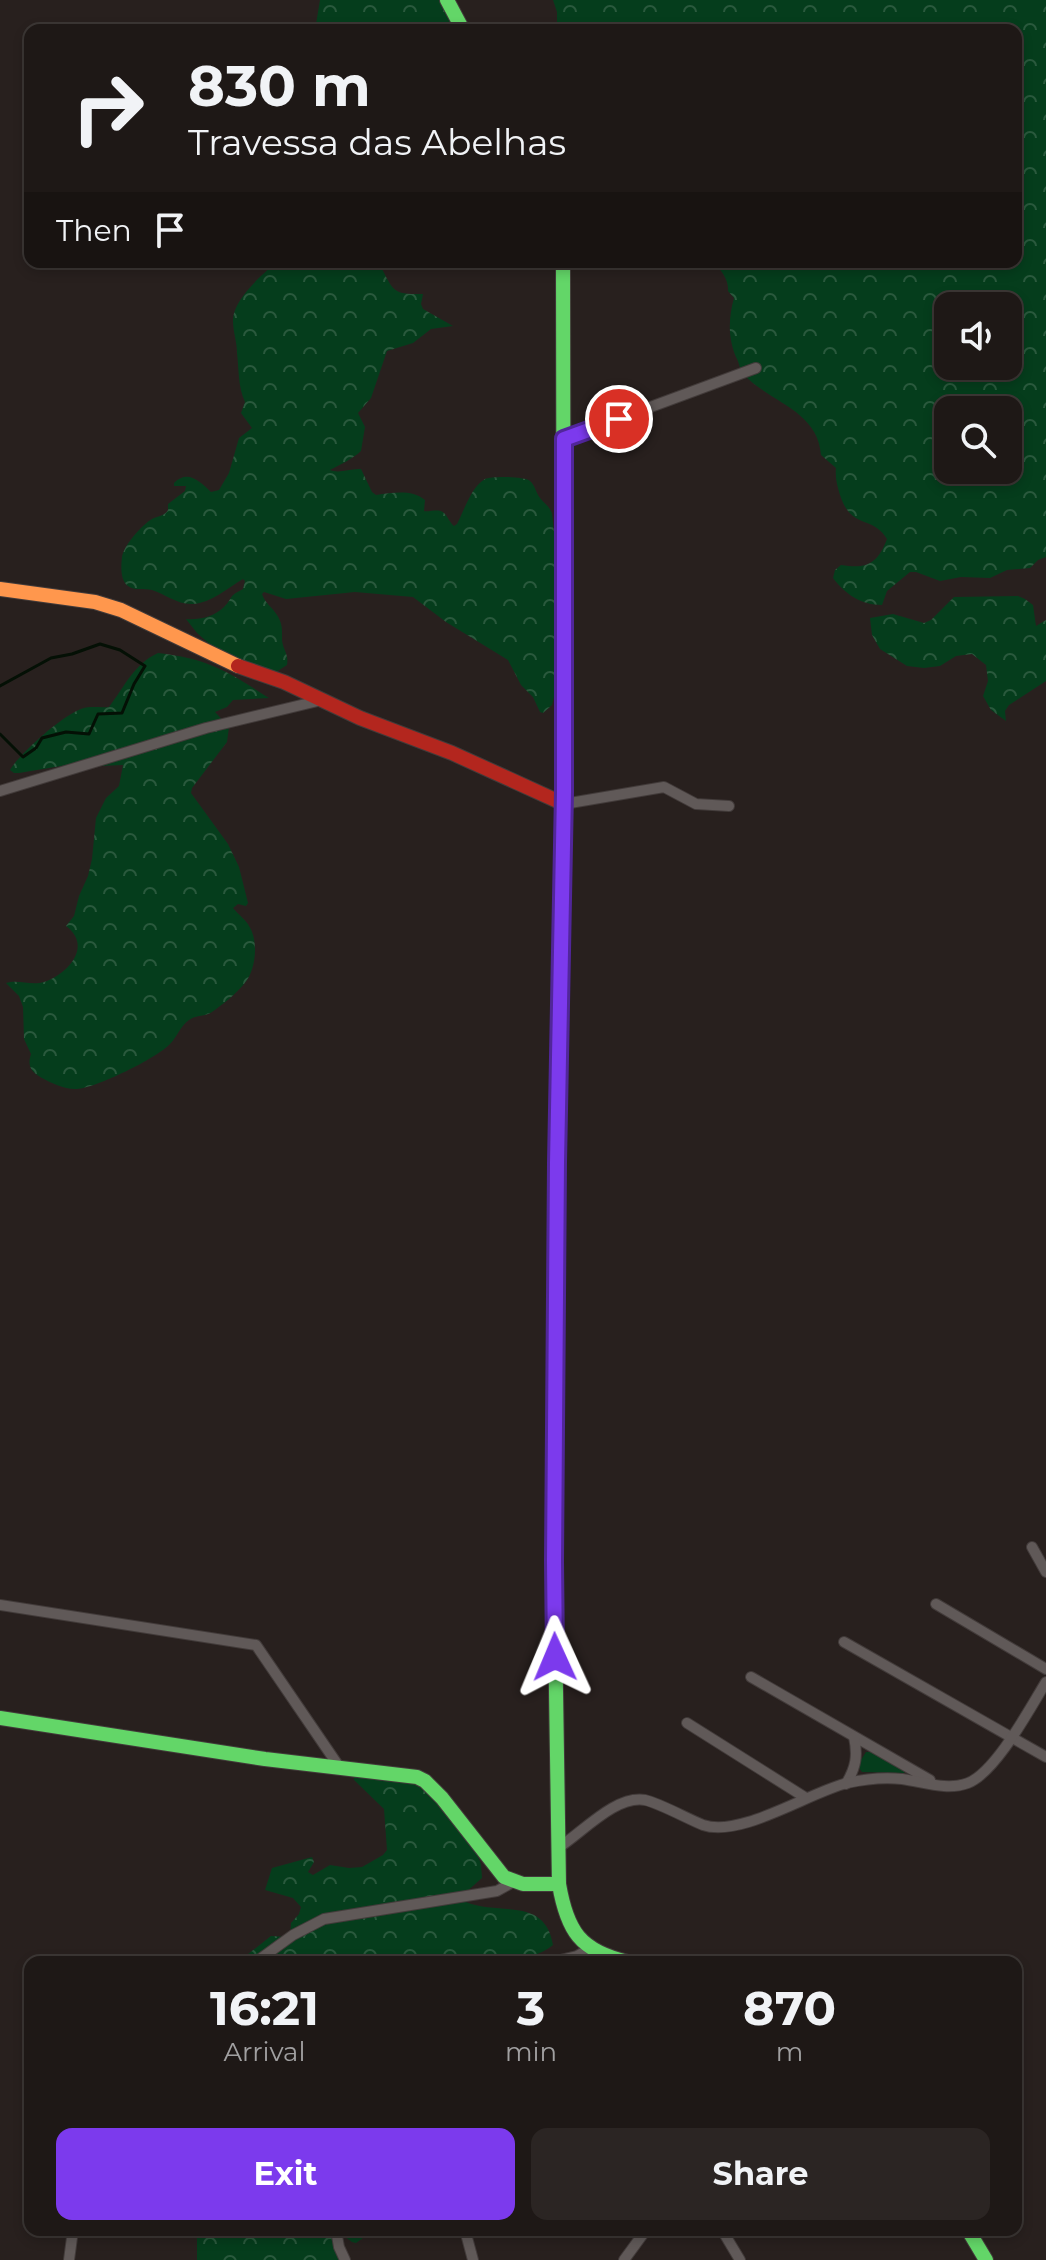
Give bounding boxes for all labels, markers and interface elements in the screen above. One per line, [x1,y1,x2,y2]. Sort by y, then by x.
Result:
text: 830 m [188,52,371,120]
icon: right [56,56,160,160]
text: Travessa das Abelhas [188,120,566,164]
icon: arrive [148,208,192,252]
text: Then [56,212,132,249]
map controls [934,292,1022,484]
button: sound [934,292,1022,380]
pin [585,385,653,453]
button: search [934,396,1022,484]
icon: arrive [597,397,641,441]
position arrow [513,1615,597,1699]
text: 16:21 [210,1979,319,2037]
text: 3 [517,1979,545,2037]
text: 870 [743,1979,836,2037]
text: Arrival [223,2036,305,2068]
text: min [505,2036,557,2068]
text: m [776,2036,803,2068]
button: Exit [56,2128,515,2220]
button: Share [531,2128,990,2220]

